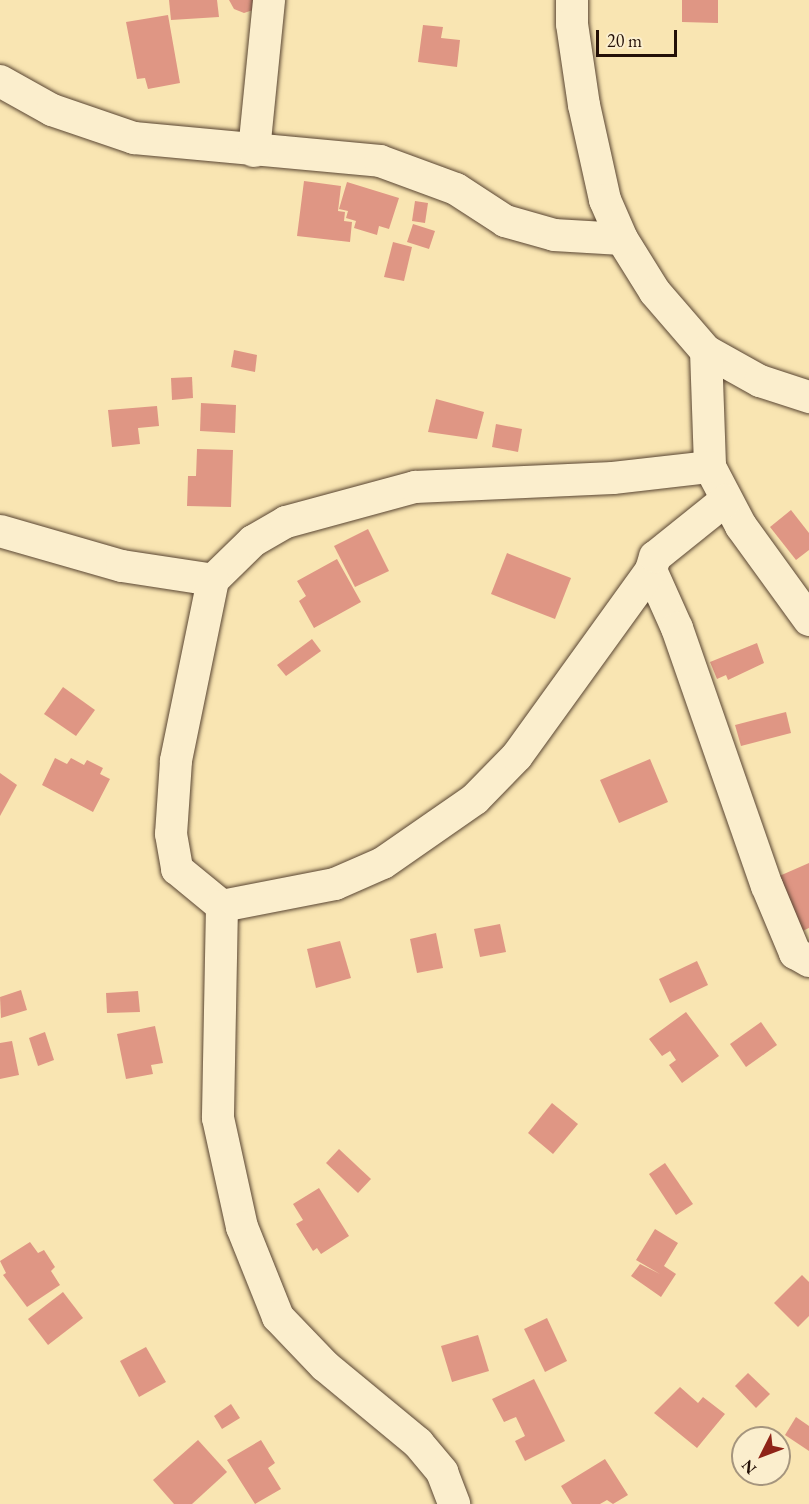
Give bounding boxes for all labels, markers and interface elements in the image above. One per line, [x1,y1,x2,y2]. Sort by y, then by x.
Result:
scale bar [599,18,680,56]
text: 20 m [607,29,642,52]
north arrow [731,1426,791,1486]
text: N [737,1455,761,1479]

